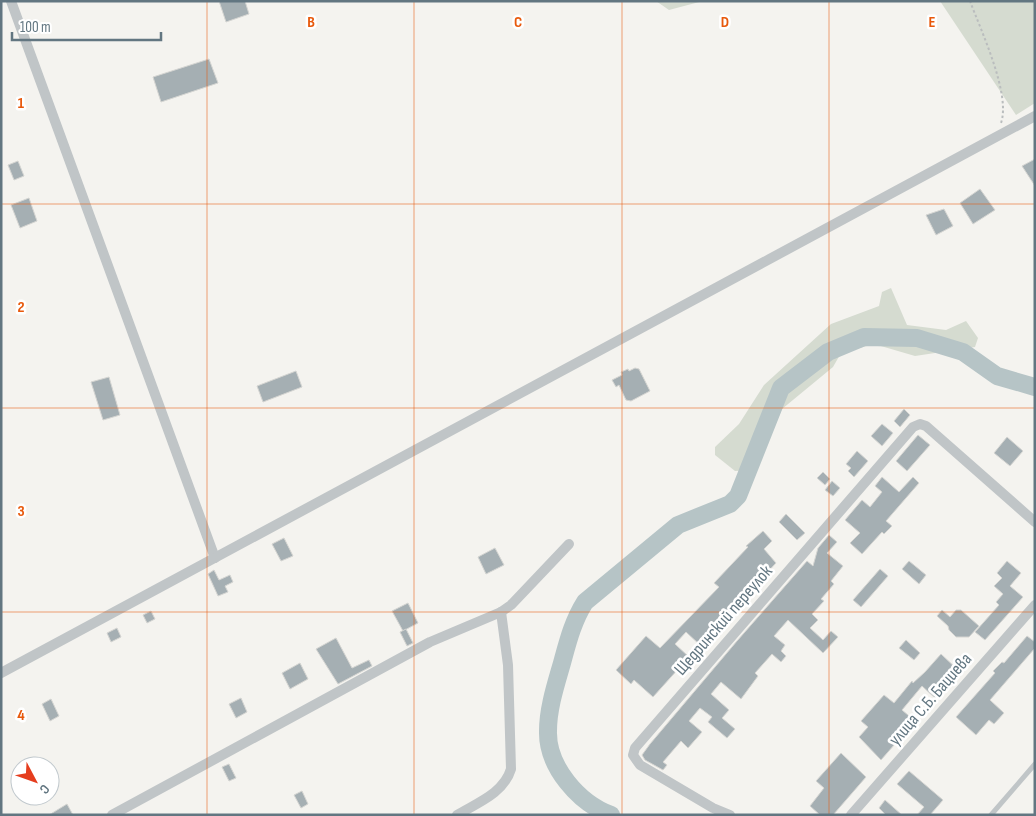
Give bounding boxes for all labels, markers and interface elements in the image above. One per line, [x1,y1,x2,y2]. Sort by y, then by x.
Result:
scale bar [12,10,161,42]
text: B [307,13,315,32]
text: C [514,13,522,32]
text: D [721,13,729,32]
text: E [929,13,936,32]
text: 100 m [20,18,51,37]
text: 1 [18,94,25,113]
text: 2 [17,298,25,317]
text: 3 [17,502,25,521]
street label: Щедринский переулок [670,561,777,680]
street label: улица С.Б. Бациева [884,649,976,750]
text: 4 [17,706,25,725]
north arrow [10,756,60,806]
text: С [36,781,53,797]

